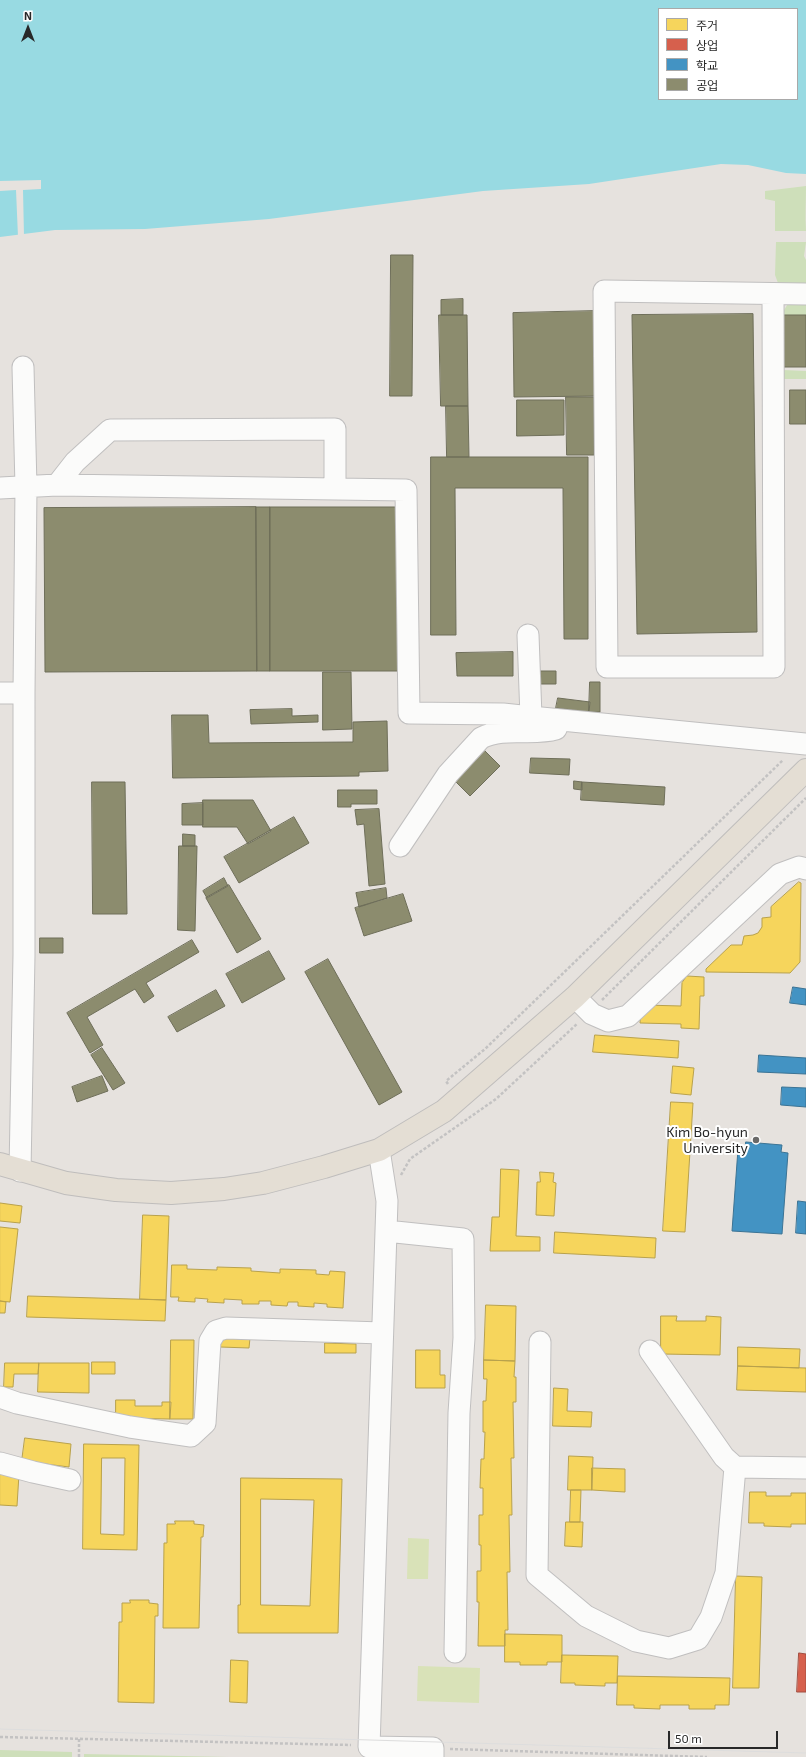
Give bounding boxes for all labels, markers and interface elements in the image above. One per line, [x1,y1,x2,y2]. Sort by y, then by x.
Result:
north arrow [8,8,48,48]
legend [658,8,798,100]
text: N [24,9,32,22]
text: 주거 [696,18,718,32]
text: 상업 [696,38,718,52]
text: 학교 [696,58,718,72]
text: 공업 [696,78,718,92]
place label: Kim Bo-hyun University [666,1124,748,1156]
marker: Kim Bo-hyun University [751,1135,761,1145]
scale bar [670,1723,780,1749]
text: 50 m [675,1731,702,1745]

